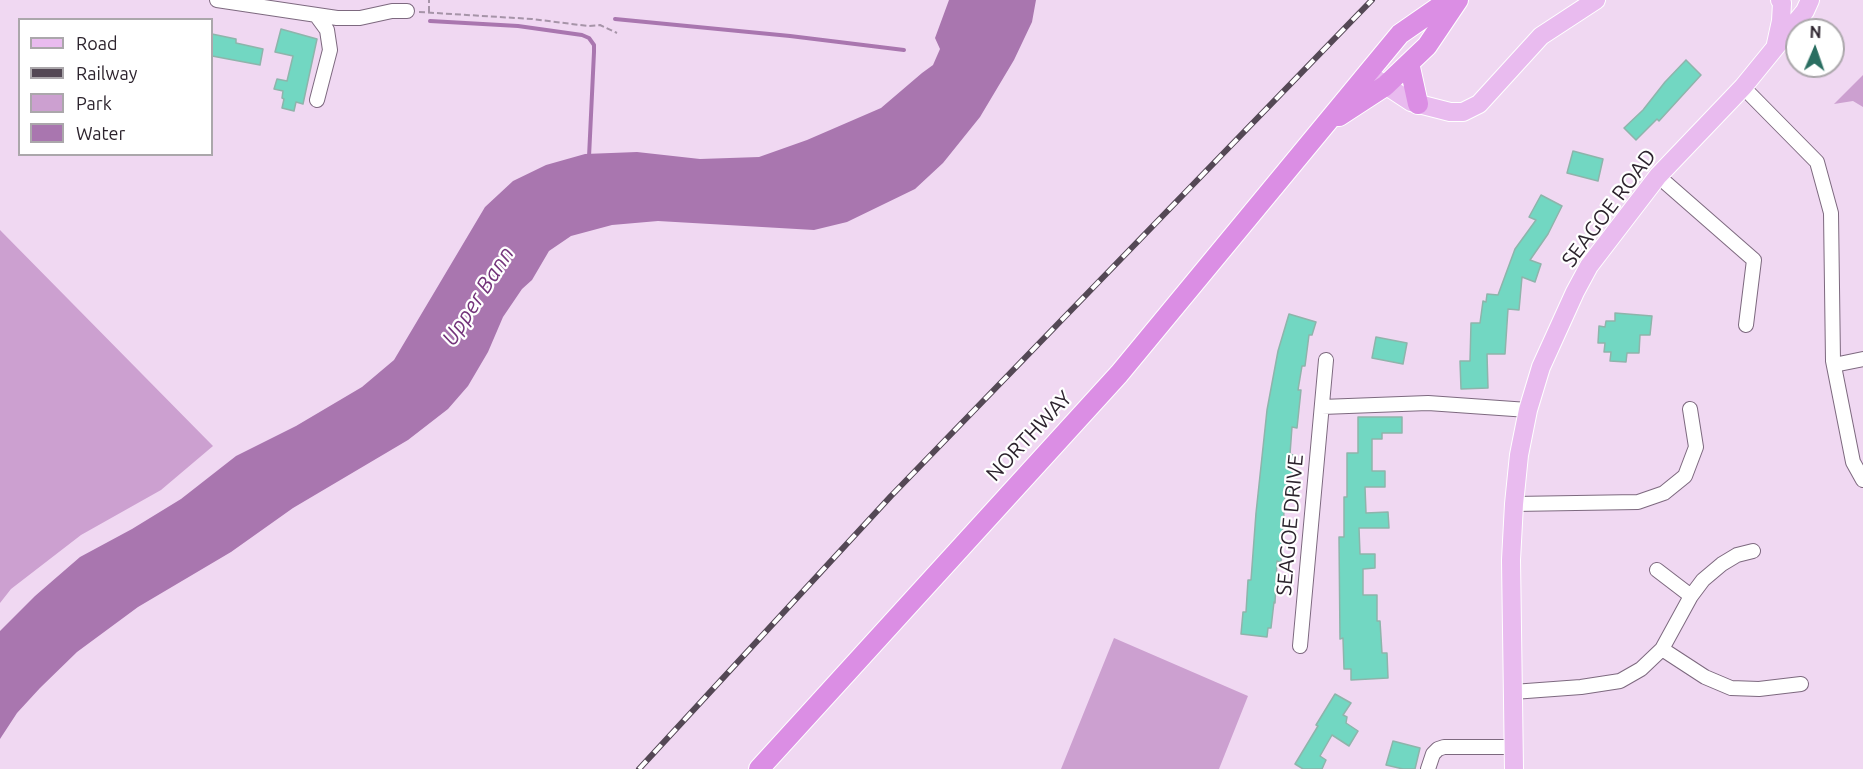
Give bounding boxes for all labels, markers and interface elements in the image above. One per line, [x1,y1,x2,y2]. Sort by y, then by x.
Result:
legend [18,18,213,156]
north arrow [1785,18,1845,78]
text: N [1809,23,1822,41]
text: Road [76,33,118,53]
text: Railway [76,63,137,83]
text: Park [76,93,112,113]
text: Water [76,123,125,143]
street label: SEAGOE ROAD [1557,144,1661,272]
water label: Upper Bann [436,242,520,350]
street label: NORTHWAY [981,386,1077,486]
street label: SEAGOE DRIVE [1271,453,1309,597]

